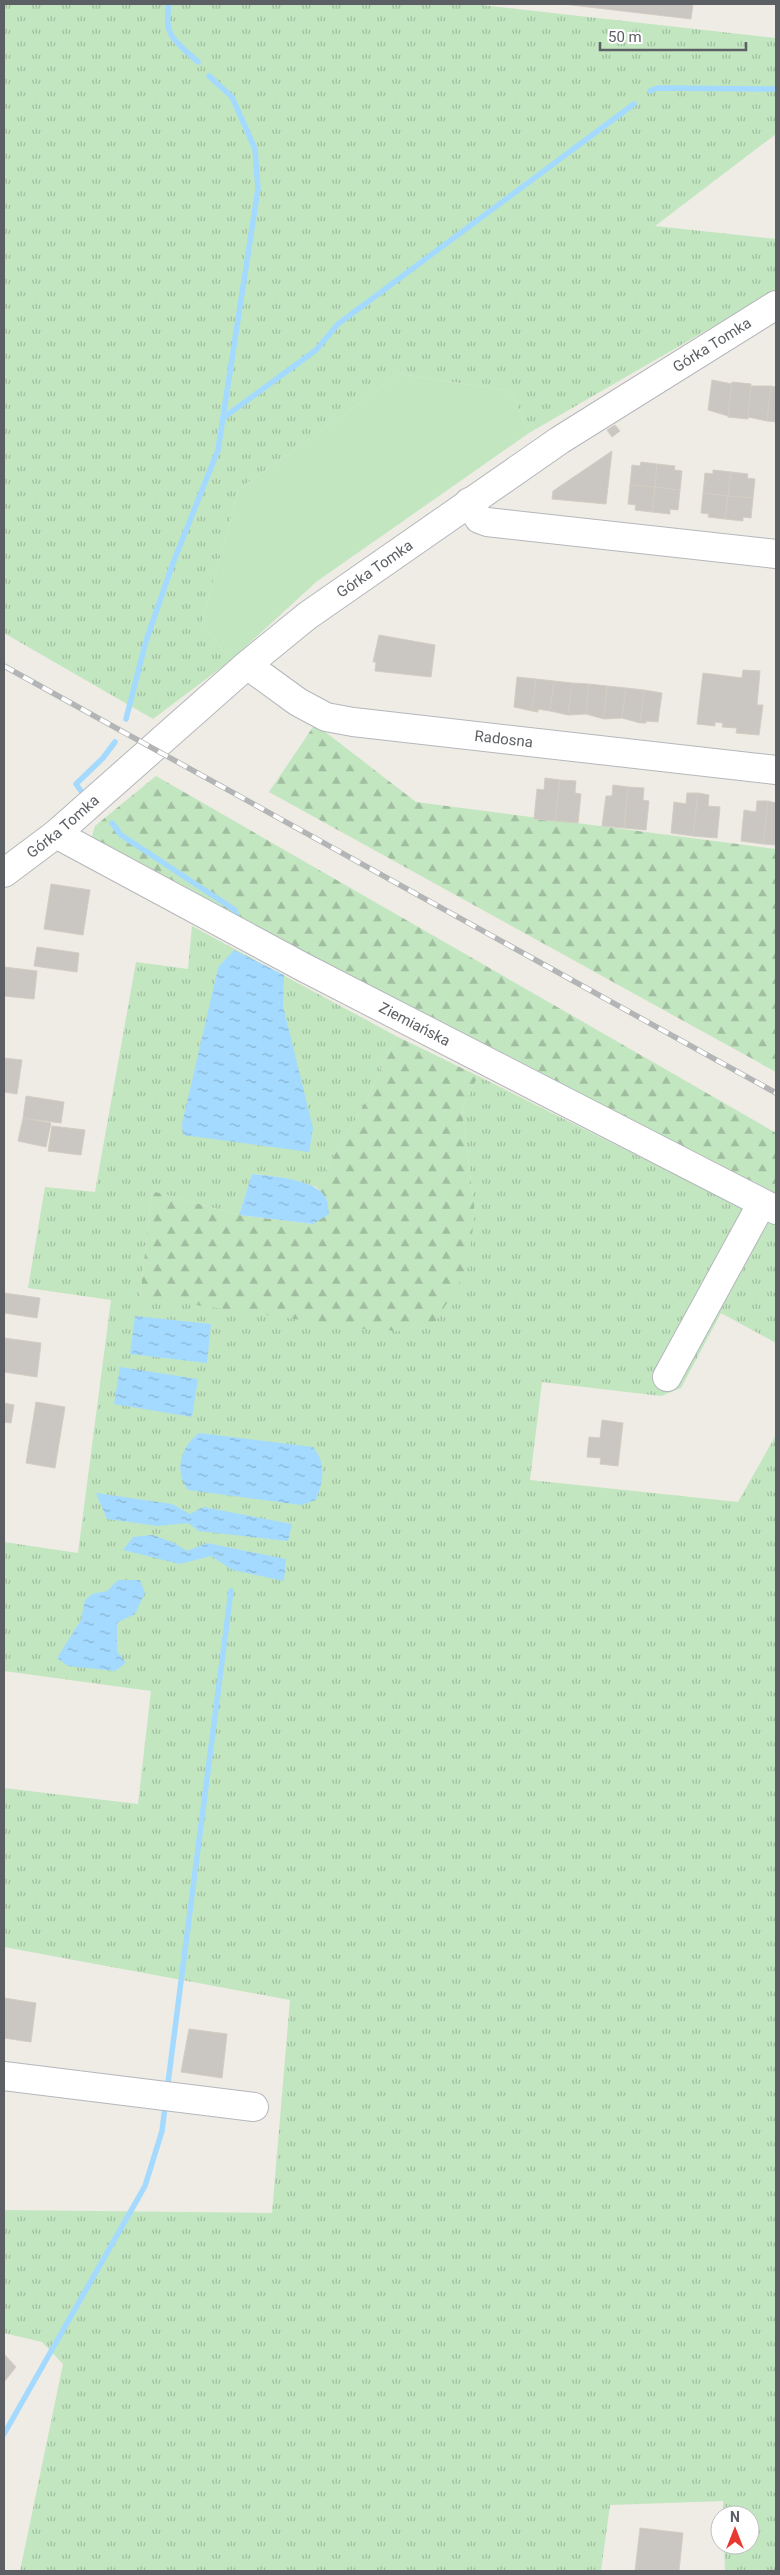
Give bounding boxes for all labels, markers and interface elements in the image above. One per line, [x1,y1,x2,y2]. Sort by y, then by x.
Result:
scale bar [600,20,746,52]
text: 50 m [608,28,642,46]
street label: Górka Tomka [670,314,754,376]
street label: Górka Tomka [333,536,416,602]
street label: Radosna [474,727,534,751]
street label: Górka Tomka [23,791,103,862]
street label: Ziemiańska [376,999,453,1050]
north arrow [710,2505,760,2555]
text: N [730,2509,740,2525]

